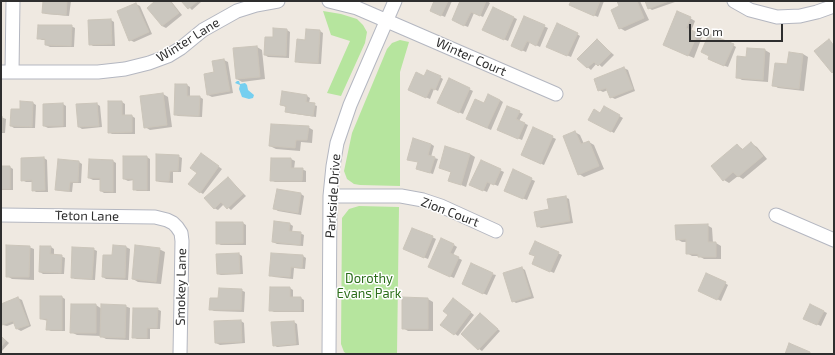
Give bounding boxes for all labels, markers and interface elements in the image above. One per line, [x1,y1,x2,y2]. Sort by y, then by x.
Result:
street label: Winter Lane [154,14,222,66]
scale bar [691,16,785,42]
text: 50 m [696,24,723,38]
street label: Winter Court [433,35,509,79]
street label: Parkside Drive [322,153,344,239]
street label: Zion Court [419,194,481,230]
street label: Teton Lane [55,208,119,224]
street label: Smokey Lane [173,248,189,326]
park label: Dorothy Evans Park [337,271,401,302]

